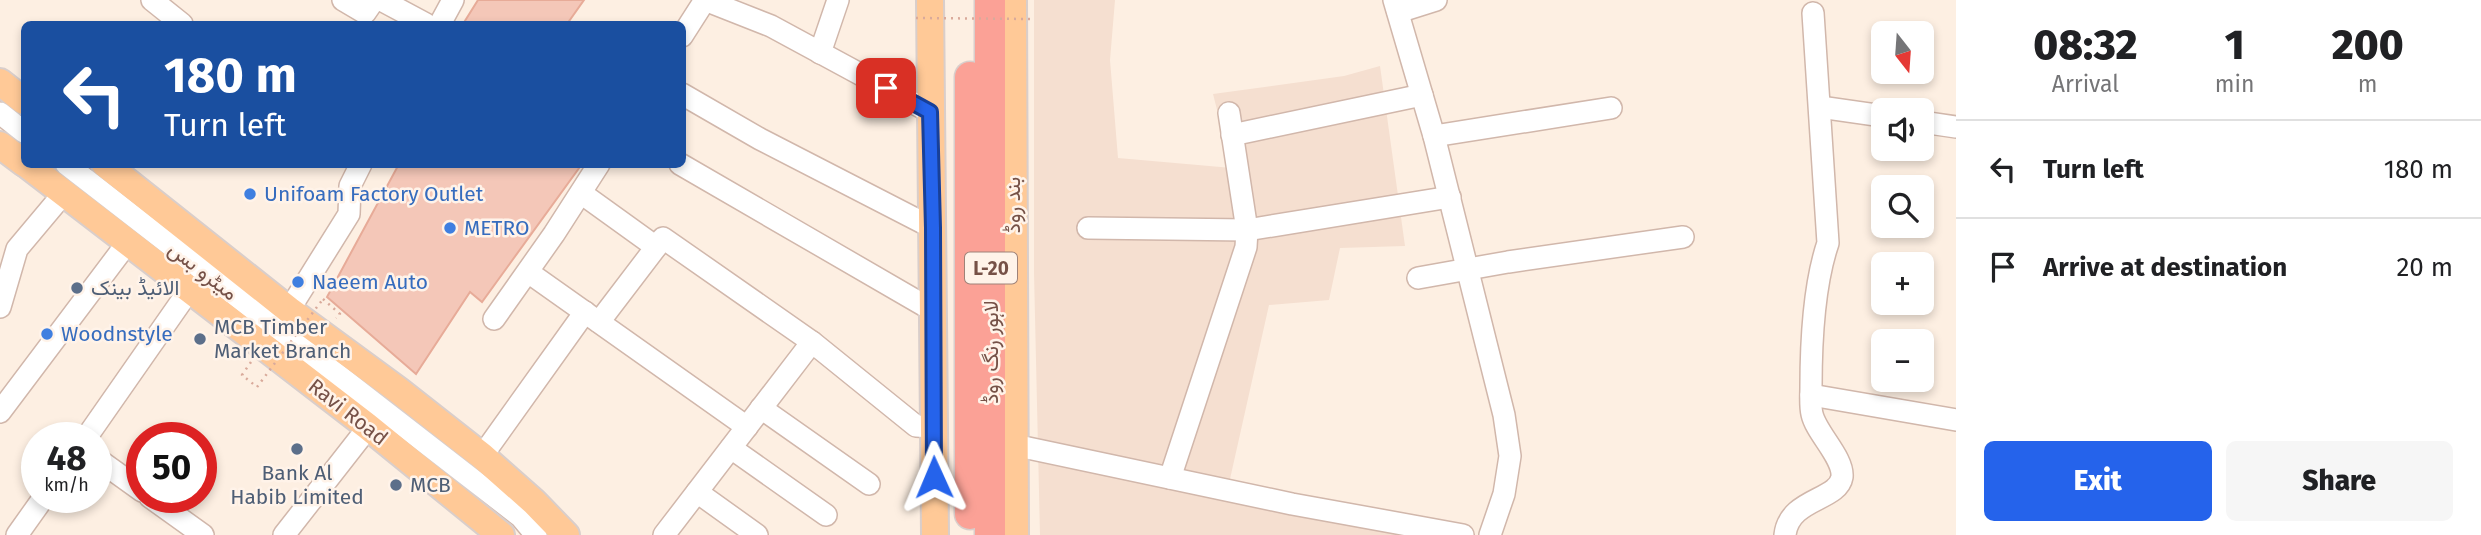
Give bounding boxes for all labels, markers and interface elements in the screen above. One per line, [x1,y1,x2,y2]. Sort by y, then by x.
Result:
text: 08:32 [2033,20,2138,70]
text: 1 [2225,20,2245,70]
text: 200 [2332,20,2404,70]
north arrow [1871,21,1934,84]
map controls [1871,21,1934,392]
text: 180 m [164,46,297,105]
icon: left [49,49,140,140]
pin [856,58,916,118]
icon: arrive [867,69,905,107]
text: Arrival [2052,70,2119,98]
text: min [2215,70,2254,98]
text: m [2358,70,2378,98]
button: sound [1871,98,1934,161]
text: Turn left [164,106,286,144]
icon: left [1984,150,2022,188]
text: Turn left [2043,154,2144,185]
text: 180 m [2384,154,2453,185]
button: search [1871,175,1934,238]
street label: بند روڈ [1000,177,1026,233]
place label: Unifoam Factory Outlet [264,181,484,207]
marker: Unifoam Factory Outlet [242,186,258,202]
place label: METRO [464,215,529,241]
marker: METRO [442,220,458,236]
street label: میٹرو بس [163,236,243,306]
icon: arrive [1984,248,2022,286]
road number: L-20 [965,252,1017,284]
button: + [1871,252,1934,315]
text: Arrive at destination [2043,252,2287,283]
text: 20 m [2396,252,2453,283]
place label: Naeem Auto [312,269,428,295]
marker: Naeem Auto [290,274,306,290]
place label: الائیڈ بینک [91,275,179,301]
marker: الائیڈ بینک [69,280,85,296]
street label: لاہور رنگ روڈ [978,300,1004,404]
place label: MCB Timber Market Branch [214,314,351,364]
place label: Woodnstyle [61,321,173,347]
marker: Woodnstyle [39,326,55,342]
button: − [1871,329,1934,392]
marker: MCB Timber Market Branch [192,331,208,347]
street label: Ravi Road [303,373,393,451]
speed limit sign: 50 [126,422,217,513]
text: 48 [46,437,87,479]
position arrow [897,440,971,514]
marker: Bank Al Habib Limited [289,441,305,457]
button: Exit [1984,441,2212,521]
button: Share [2226,441,2453,521]
place label: Bank Al Habib Limited [230,460,364,510]
place label: MCB [410,472,451,498]
text: km/h [44,474,89,496]
marker: MCB [388,477,404,493]

